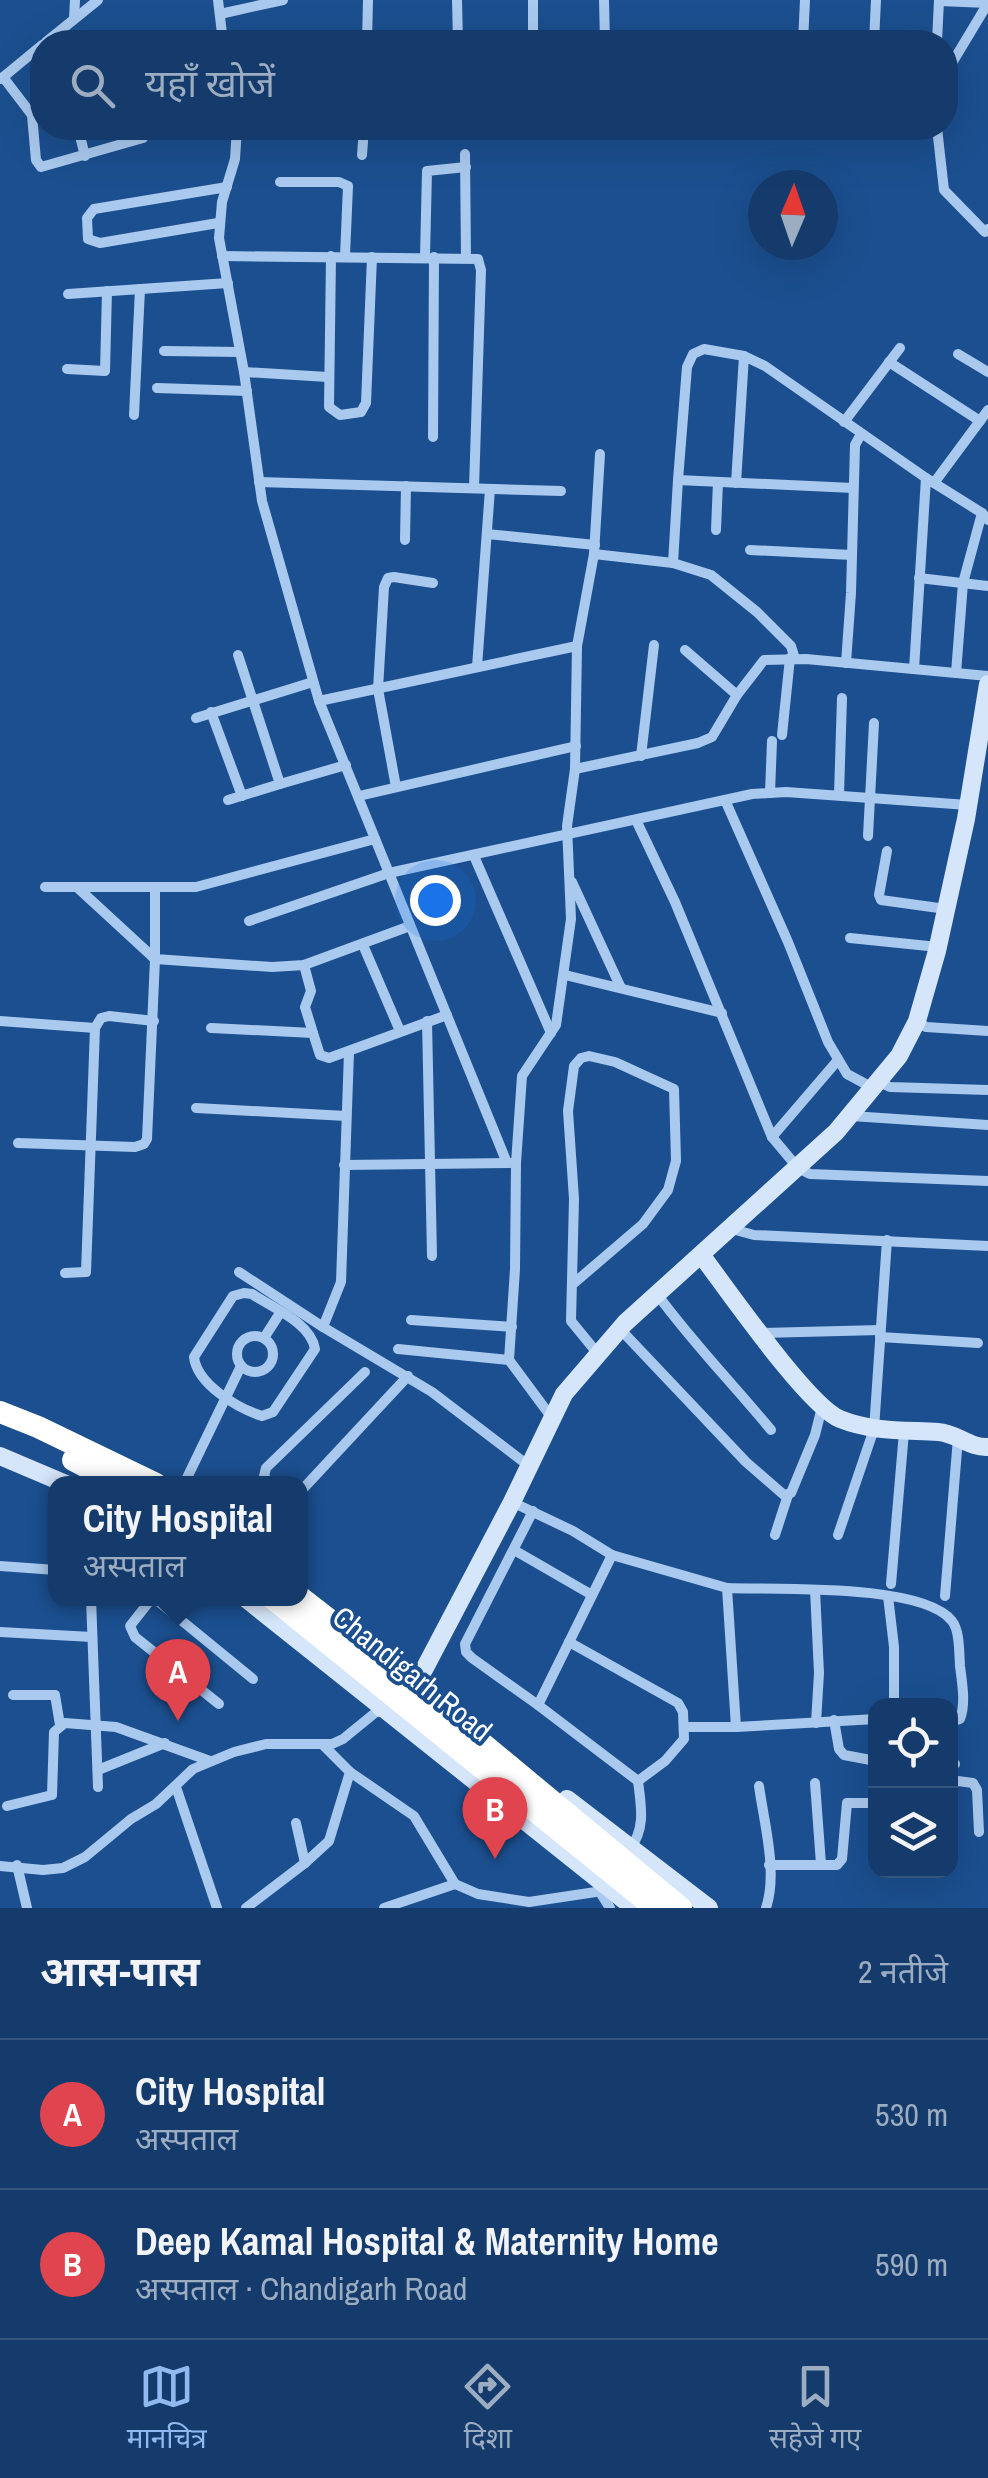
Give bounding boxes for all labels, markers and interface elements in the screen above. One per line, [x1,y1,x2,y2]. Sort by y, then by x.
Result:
search box [30,30,958,140]
icon: search [65,58,120,113]
text: यहाँ खोजें [145,58,275,109]
north arrow [748,170,838,260]
your location [410,875,461,926]
popup [48,1476,308,1606]
text: City Hospital [83,1493,273,1544]
text: अस्पताल [83,1544,186,1587]
street label: Chandigarh Road [325,1597,501,1750]
pin: A [146,1638,210,1721]
map controls [868,1698,958,1878]
button: locate [868,1698,958,1788]
pin: B [462,1776,528,1859]
button: layers [868,1788,958,1878]
text: आस-पास [40,1943,200,1999]
text: 2 नतीजे [858,1950,948,1993]
text: City Hospital [135,2066,325,2117]
text: A [63,2093,82,2136]
text: 530 m [875,2093,948,2136]
text: अस्पताल [135,2117,238,2160]
text: Deep Kamal Hospital & Maternity Home [135,2216,719,2267]
text: B [63,2243,82,2286]
text: 590 m [875,2243,948,2286]
text: अस्पताल · Chandigarh Road [135,2267,467,2310]
tab: मानचित्र [127,2359,207,2459]
tab: दिशा [460,2359,515,2459]
tab: सहेजे गए [769,2359,861,2459]

